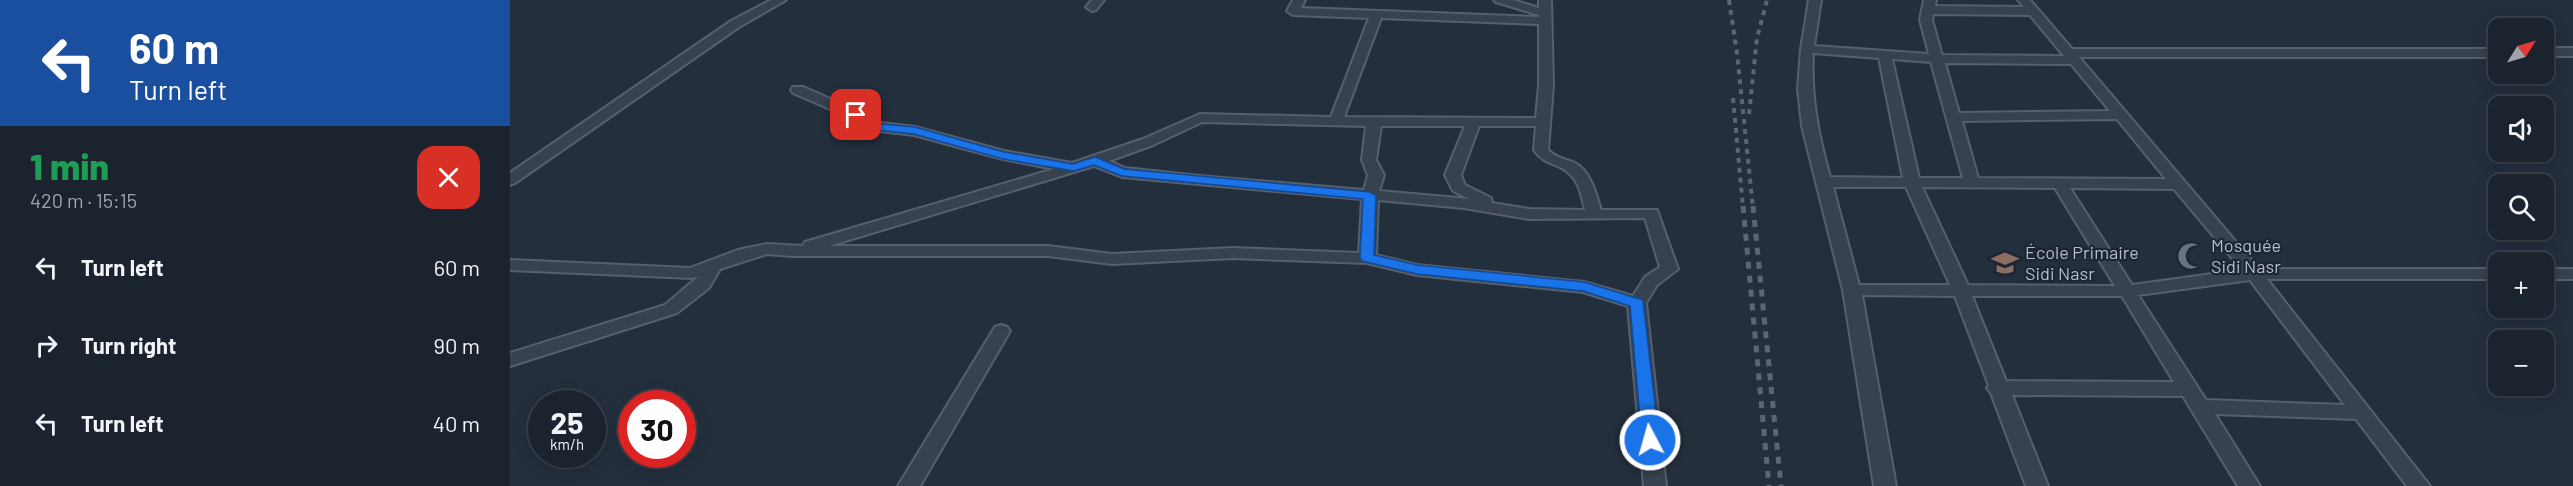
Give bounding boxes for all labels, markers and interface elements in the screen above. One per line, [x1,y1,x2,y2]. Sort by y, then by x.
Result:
north arrow [2488,18,2554,84]
map controls [2488,18,2554,396]
text: 60 m [129,22,219,72]
icon: left [30,24,108,102]
text: Turn left [129,73,227,105]
pin [830,89,881,140]
button: sound [2488,96,2554,162]
icon: arrive [839,98,872,131]
text: 1 min [30,144,109,187]
button: close [417,146,480,209]
button: search [2488,174,2554,240]
text: 420 m · 15:15 [30,188,137,212]
place label: Mosquée Sidi Nasr [2211,234,2281,277]
place label: École Primaire Sidi Nasr [2025,241,2139,284]
mosque icon: Mosquée Sidi Nasr [2176,241,2206,271]
school or university icon: École Primaire Sidi Nasr [1990,248,2020,278]
icon: left [30,251,63,284]
button: + [2488,252,2554,318]
text: Turn left [81,254,164,280]
text: 60 m [434,254,480,280]
icon: right [30,329,63,362]
button: − [2488,330,2554,396]
text: Turn right [81,332,176,358]
text: 90 m [434,332,480,358]
speed limit sign: 30 [618,390,696,468]
text: 25 [551,404,583,440]
icon: left [30,407,63,440]
position arrow [1618,408,1682,472]
text: Turn left [81,410,164,436]
text: 40 m [433,410,480,436]
text: km/h [550,435,584,453]

